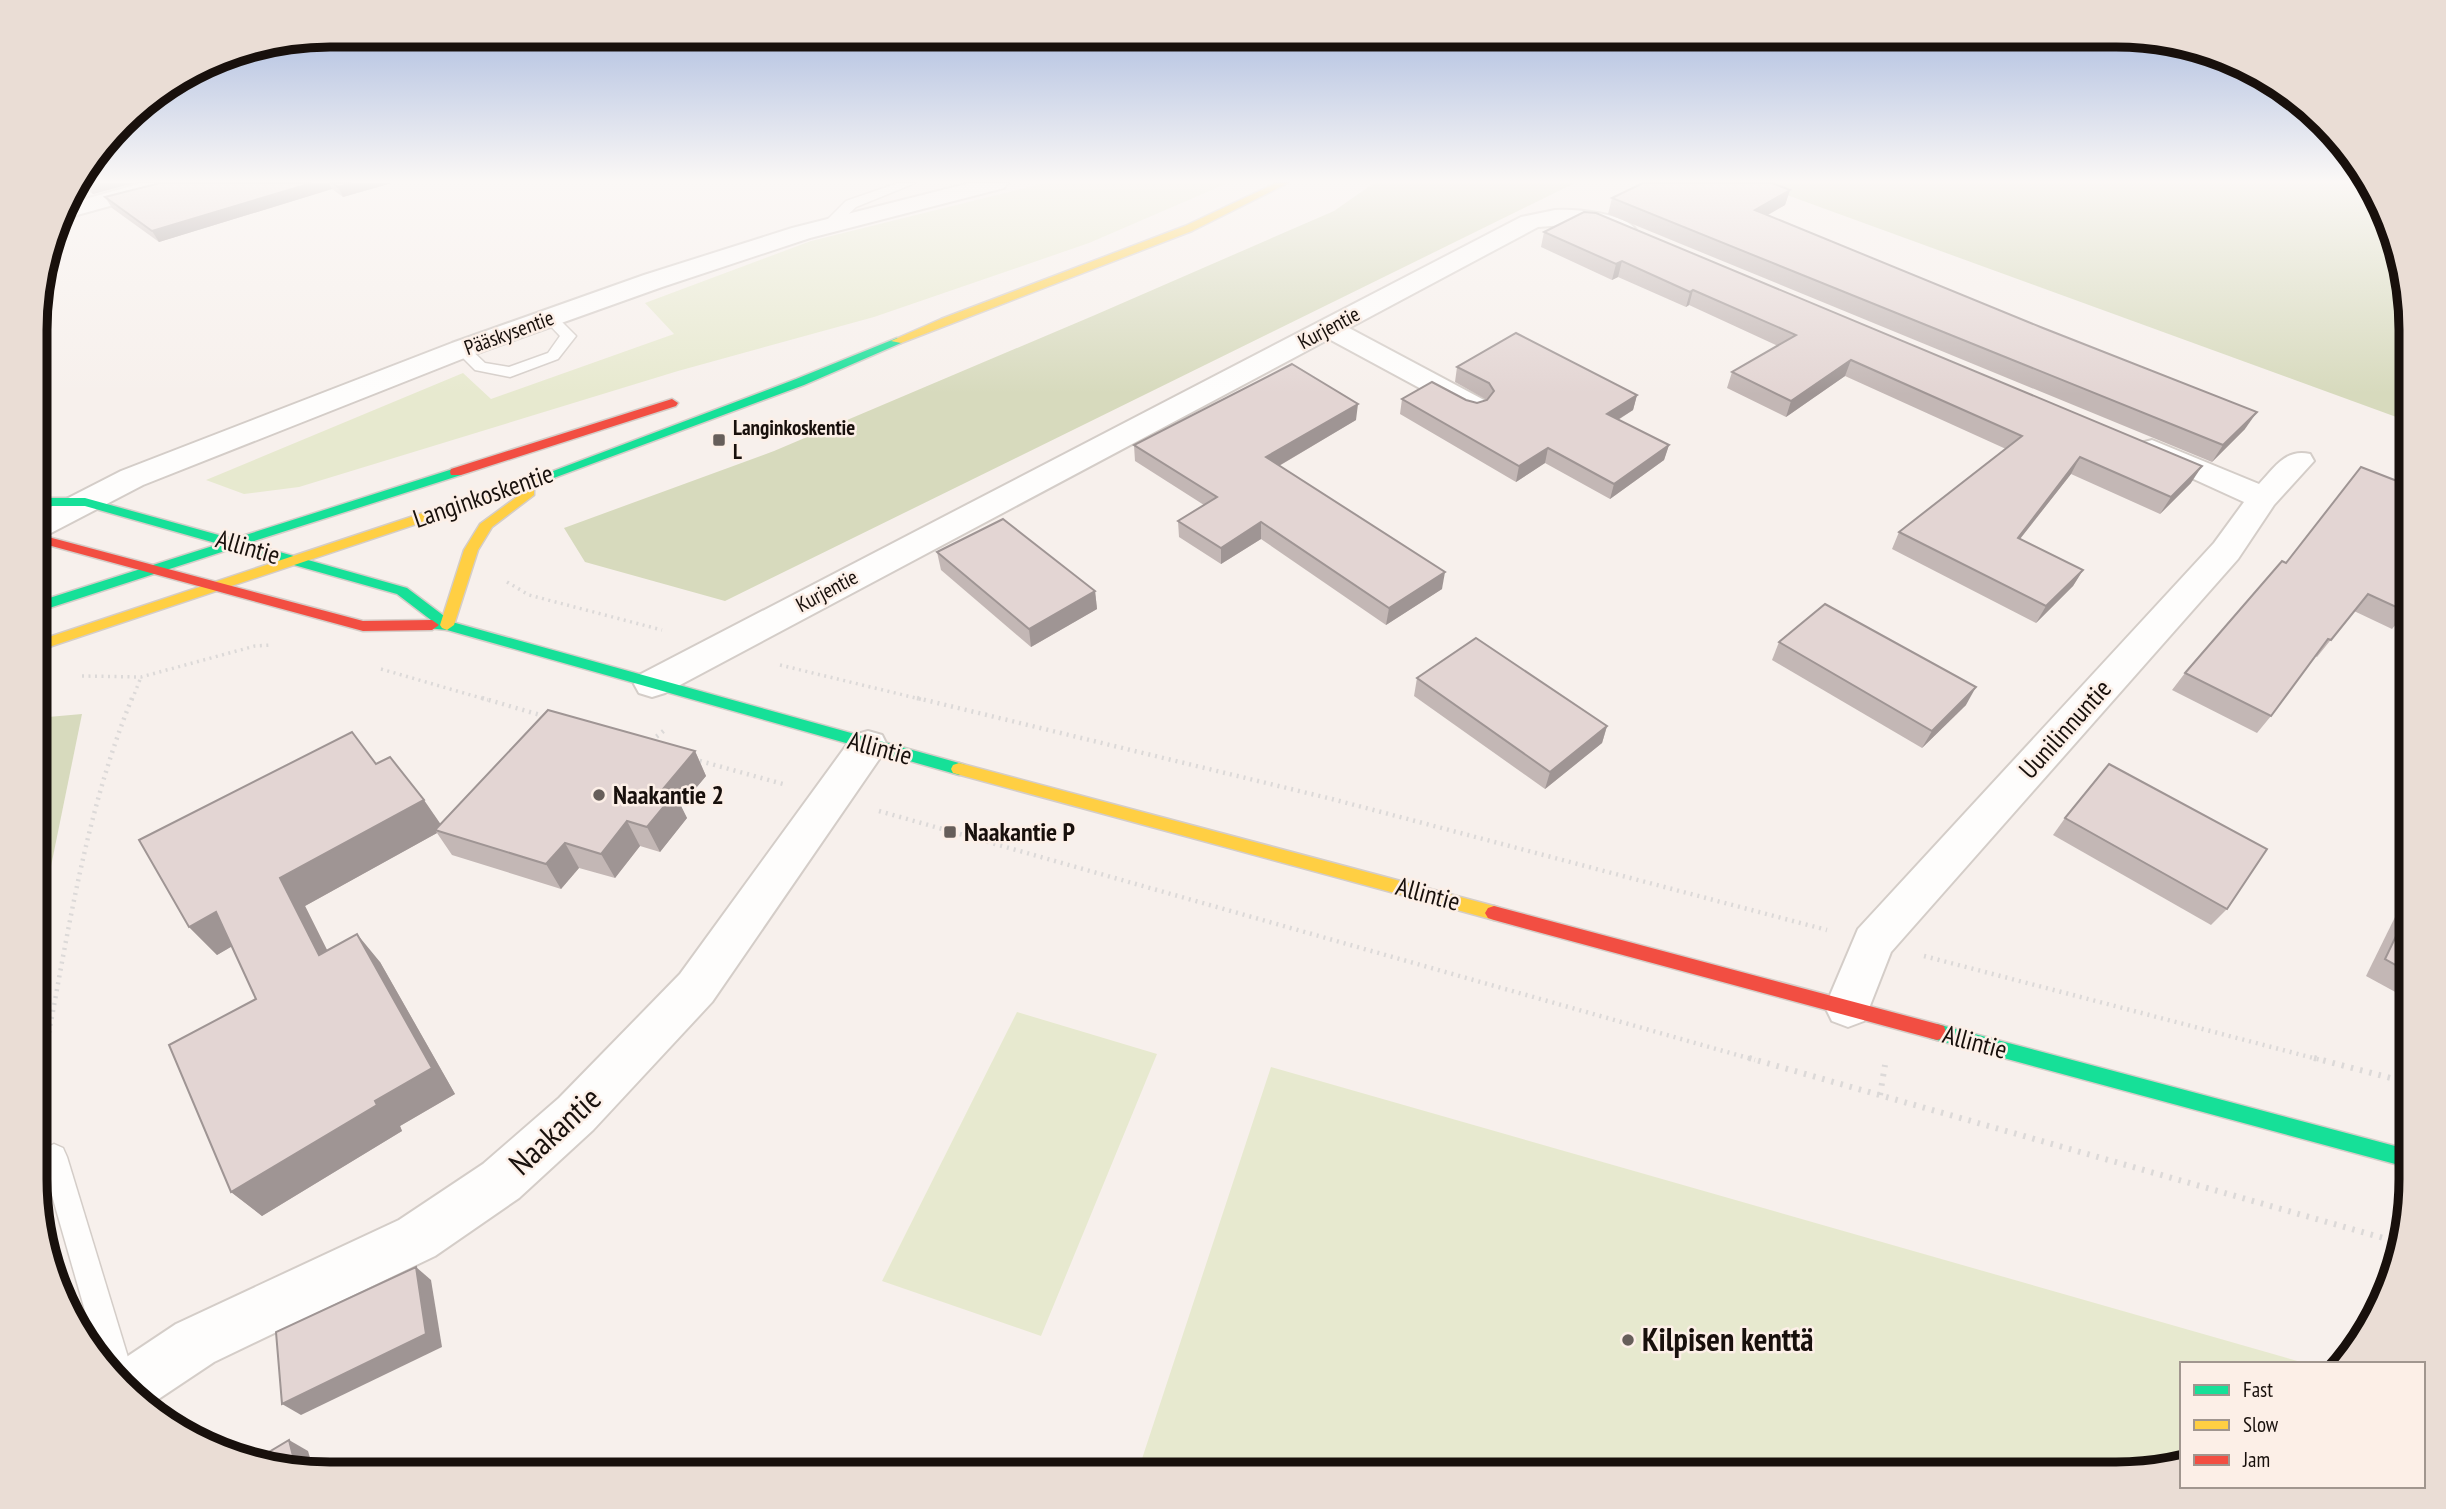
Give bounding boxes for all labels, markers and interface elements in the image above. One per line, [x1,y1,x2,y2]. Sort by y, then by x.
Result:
street label: Kurjentie [1293,300,1364,355]
street label: Pääskysentie [460,304,557,361]
place label: Langinkoskentie L [733,414,855,465]
marker: Langinkoskentie L [711,432,727,448]
street label: Langinkoskentie [408,456,557,535]
street label: Allintie [212,522,284,571]
street label: Kurjentie [791,563,862,618]
street label: Uunilinnuntie [2011,672,2118,785]
street label: Allintie [844,723,916,772]
place label: Naakantie 2 [613,778,724,811]
marker: Naakantie 2 [591,787,607,803]
place label: Naakantie P [964,815,1075,848]
marker: Naakantie P [942,824,958,840]
street label: Allintie [1392,869,1464,918]
street label: Allintie [1939,1017,2011,1066]
street label: Naakantie [499,1077,609,1183]
place label: Kilpisen kenttä [1642,1318,1814,1360]
marker: Kilpisen kenttä [1620,1332,1636,1348]
legend [2180,1362,2425,1488]
text: Fast [2243,1376,2273,1403]
text: Slow [2243,1411,2279,1438]
text: Jam [2242,1446,2270,1473]

